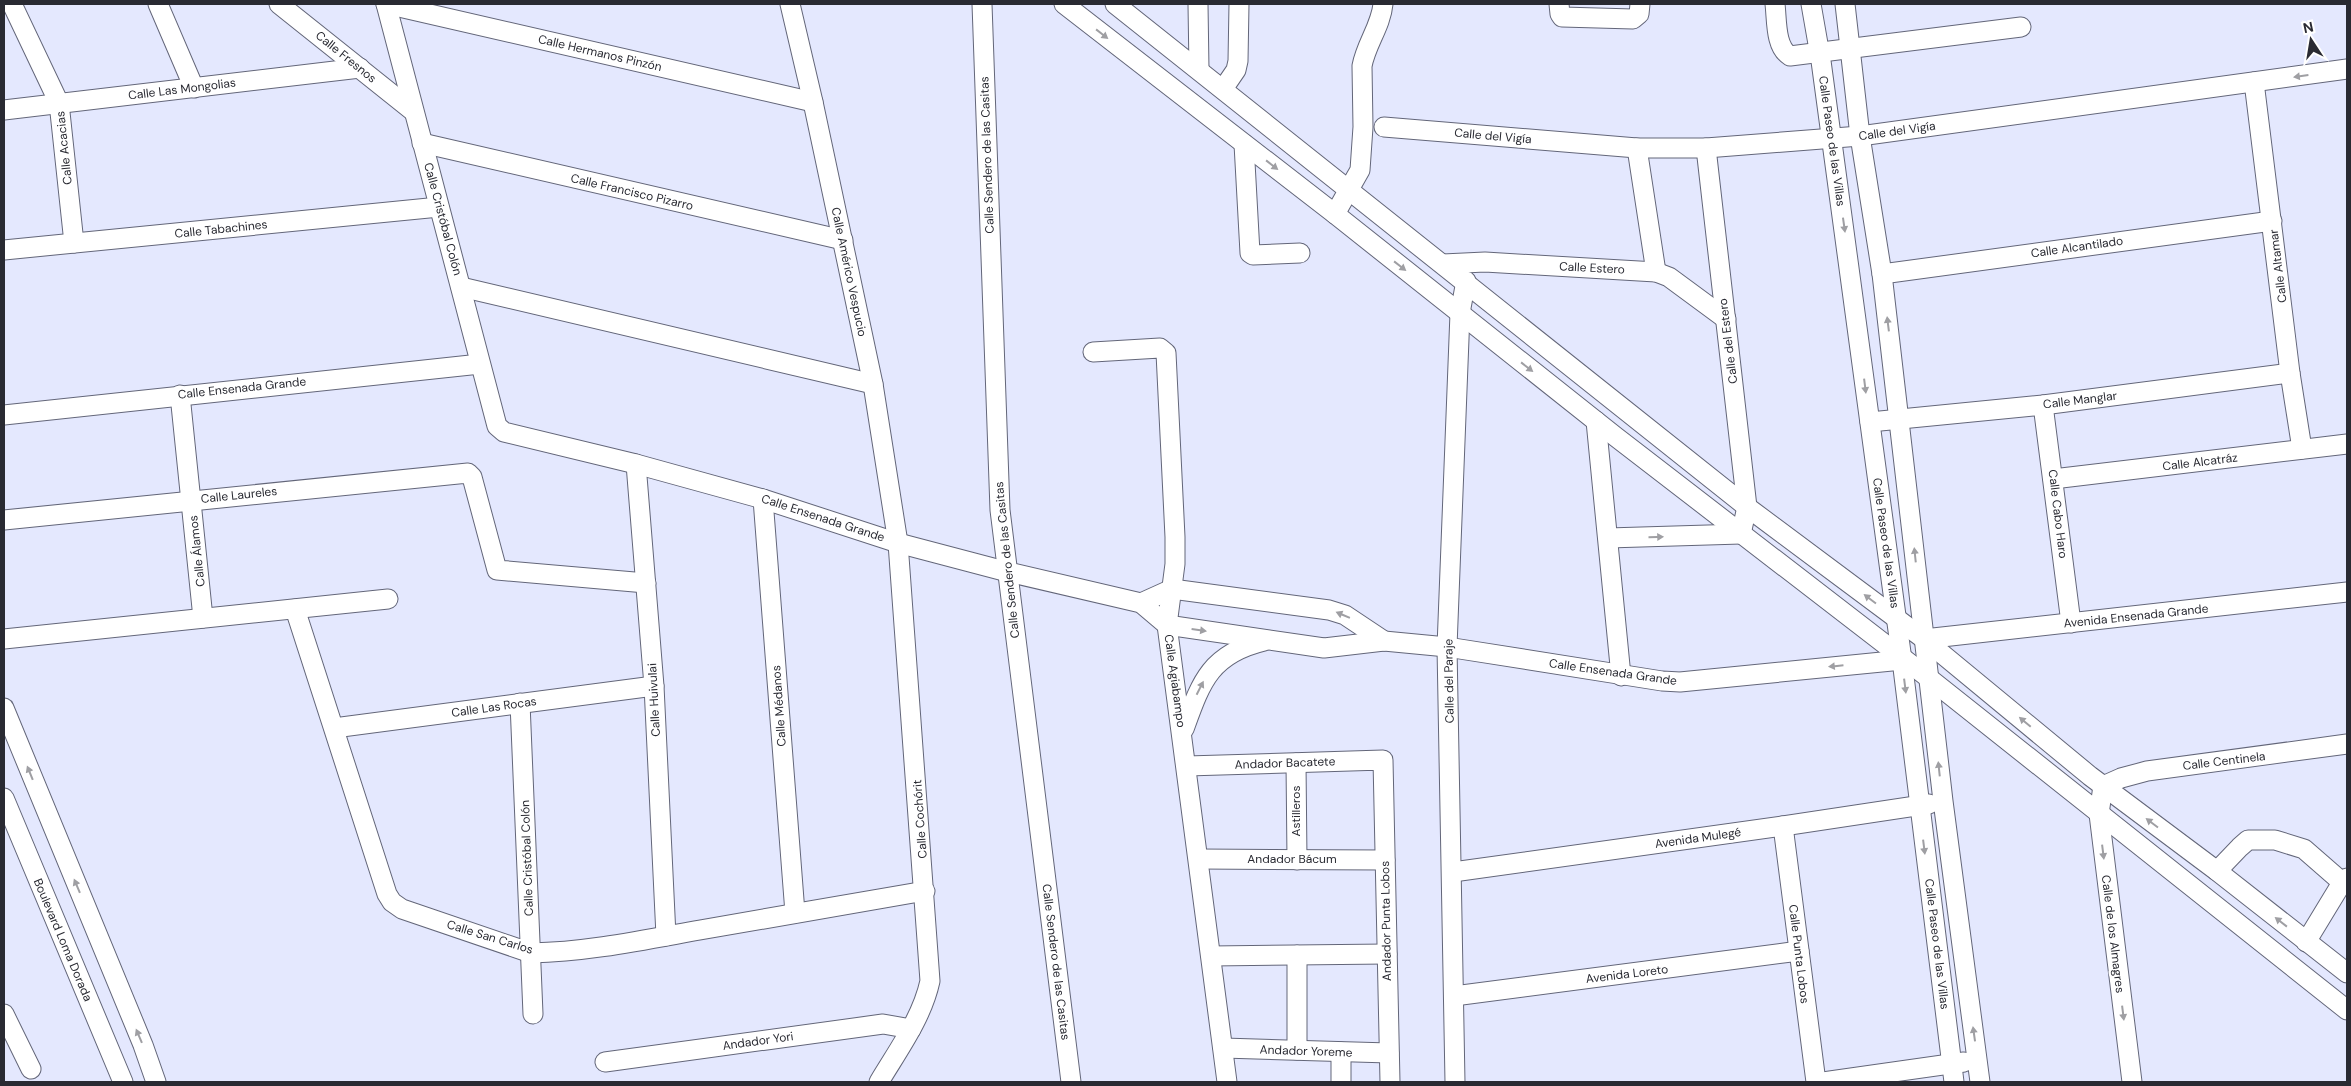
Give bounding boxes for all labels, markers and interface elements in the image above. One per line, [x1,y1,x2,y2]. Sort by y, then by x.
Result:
north arrow [2286,15,2336,65]
text: N [2301,17,2315,37]
street label: Calle Fresnos [312,27,380,87]
one-way arrow [1095,28,1108,39]
street label: Calle Hermanos Pinzón [537,31,664,75]
one-way arrow [2292,72,2308,80]
street label: Calle Las Mongolias [127,74,237,104]
street label: Calle Paseo de las Villas [1815,75,1849,207]
street label: Calle Sendero de las Casitas [976,76,998,234]
street label: Calle Acacias [52,110,76,186]
street label: Calle del Vigía [1858,118,1936,144]
street label: Calle del Vigía [1454,125,1532,147]
one-way arrow [1265,160,1278,171]
street label: Calle Cristóbal Colón [420,161,466,277]
street label: Calle Francisco Pizarro [569,170,695,214]
street label: Calle Américo Vespucio [827,206,871,338]
street label: Calle Tabachines [174,216,268,242]
one-way arrow [1840,217,1848,233]
street label: Calle Altamar [2265,228,2290,304]
street label: Calle Alcantilado [2030,233,2124,261]
street label: Calle Estero [1559,258,1625,278]
one-way arrow [1393,260,1406,271]
street label: Calle del Estero [1715,297,1741,385]
one-way arrow [1884,316,1892,332]
one-way arrow [1520,361,1533,372]
street label: Calle Ensenada Grande [177,373,307,403]
one-way arrow [1861,378,1869,394]
street label: Calle Manglar [2042,387,2118,412]
street label: Calle Alcatráz [2162,449,2238,475]
street label: Calle Cabo Haro [2045,469,2071,559]
street label: Calle Paseo de las Villas [1869,477,1903,609]
street label: Calle Sendero de las Casitas [991,481,1023,639]
street label: Calle Laureles [200,483,278,507]
street label: Calle Ensenada Grande [759,490,887,546]
street label: Calle Álamos [185,515,209,587]
one-way arrow [1649,532,1665,540]
one-way arrow [1911,547,1919,563]
one-way arrow [1864,594,1877,605]
street label: Avenida Ensenada Grande [2063,600,2209,632]
one-way arrow [1336,611,1350,619]
one-way arrow [1192,626,1208,634]
street label: Calle Agiabampo [1161,633,1189,729]
street label: Calle del Paraje [1440,638,1458,723]
street label: Calle Ensenada Grande [1548,655,1678,689]
one-way arrow [1828,662,1844,670]
street label: Calle Huivulai [644,663,664,737]
street label: Calle Médanos [768,665,790,747]
one-way arrow [1901,678,1909,694]
one-way arrow [1196,680,1204,695]
street label: Calle Las Rocas [450,693,538,721]
one-way arrow [2018,717,2031,728]
street label: Calle Centinela [2182,748,2266,774]
street label: Andador Bacatete [1234,753,1336,773]
one-way arrow [1935,760,1943,776]
one-way arrow [26,765,33,780]
street label: Calle Cochórit [909,779,931,859]
street label: Astilleros [1288,786,1304,836]
street label: Calle Cristóbal Colón [517,800,537,916]
one-way arrow [2145,818,2159,828]
street label: Avenida Mulegé [1654,824,1742,852]
one-way arrow [1920,840,1928,856]
one-way arrow [2099,844,2107,860]
street label: Andador Bácum [1247,851,1337,867]
street label: Andador Punta Lobos [1377,861,1395,981]
street label: Calle de los Almagres [2098,874,2128,994]
street label: Boulevard Loma Dorada [30,876,96,1004]
street label: Calle Paseo de las Villas [1921,878,1953,1010]
one-way arrow [73,879,80,894]
street label: Calle Sendero de las Casitas [1038,883,1074,1041]
street label: Calle Punta Lobos [1785,904,1813,1004]
street label: Calle San Carlos [445,916,535,958]
one-way arrow [2275,916,2288,927]
street label: Avenida Loreto [1585,961,1669,987]
one-way arrow [2119,1005,2127,1021]
one-way arrow [1970,1026,1978,1042]
street label: Andador Yori [721,1028,795,1054]
one-way arrow [135,1029,143,1044]
street label: Andador Yoreme [1259,1041,1353,1061]

